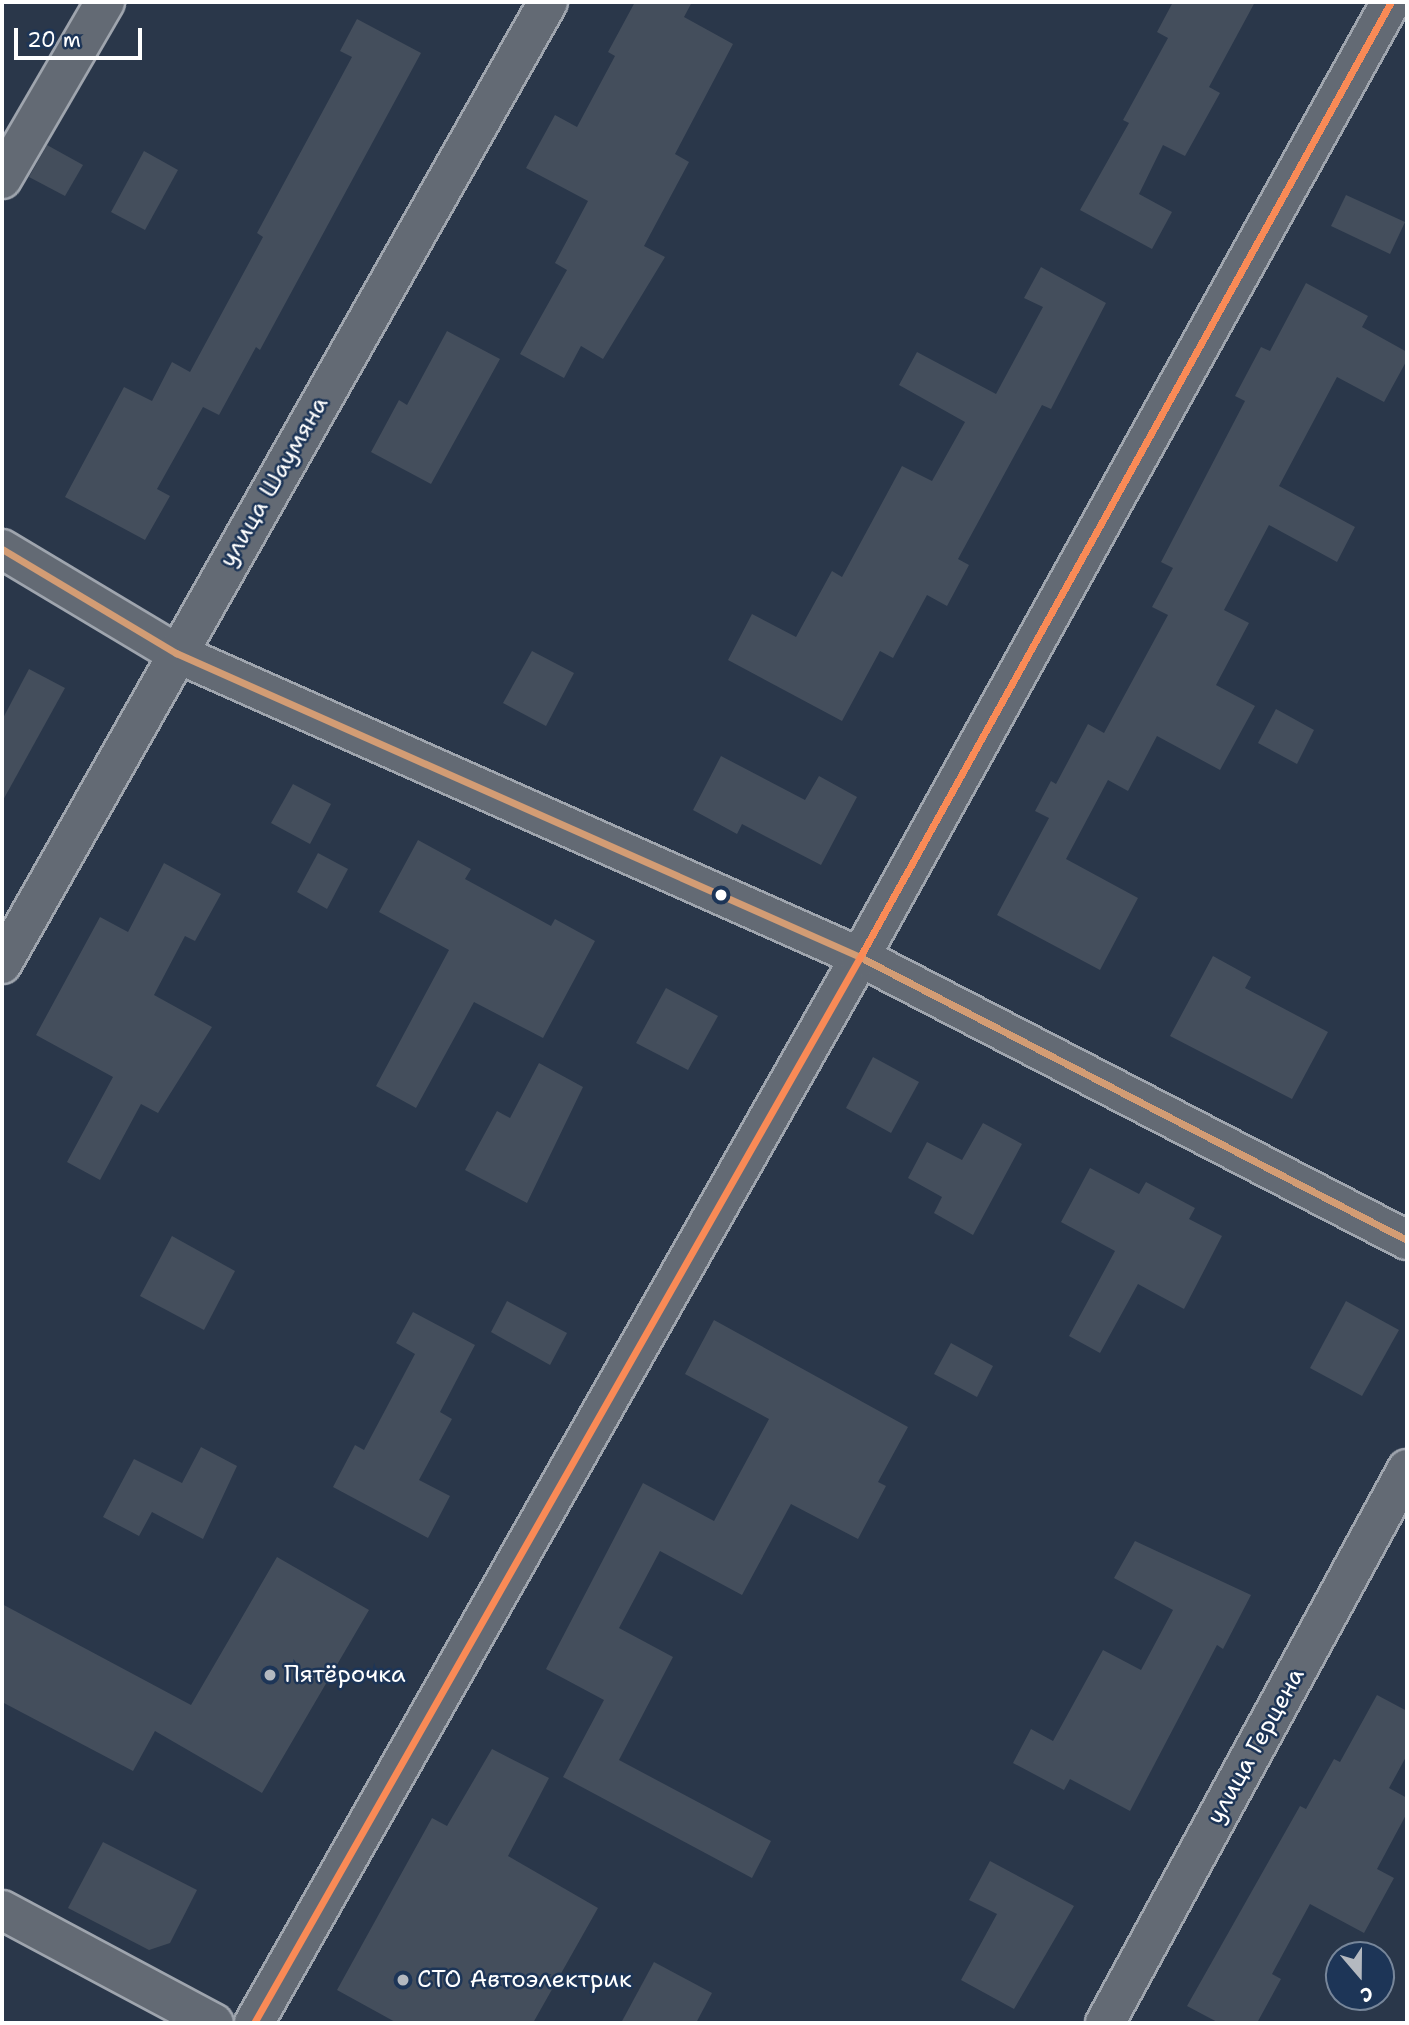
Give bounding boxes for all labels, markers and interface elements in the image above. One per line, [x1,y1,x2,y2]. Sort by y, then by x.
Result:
scale bar [18,14,145,58]
text: 20 m [27,26,81,54]
street label: улица Шаумяна [213,392,335,572]
unlabelled marker [714,888,728,902]
place label: Пятёрочка [284,1661,406,1689]
street label: улица Герцена [1201,1663,1311,1829]
marker: Пятёрочка [262,1667,278,1683]
north arrow [1325,1941,1395,2011]
place label: СТО Автоэлектрик [417,1966,632,1994]
marker: СТО Автоэлектрик [395,1972,411,1988]
text: С [1357,1981,1376,2008]

